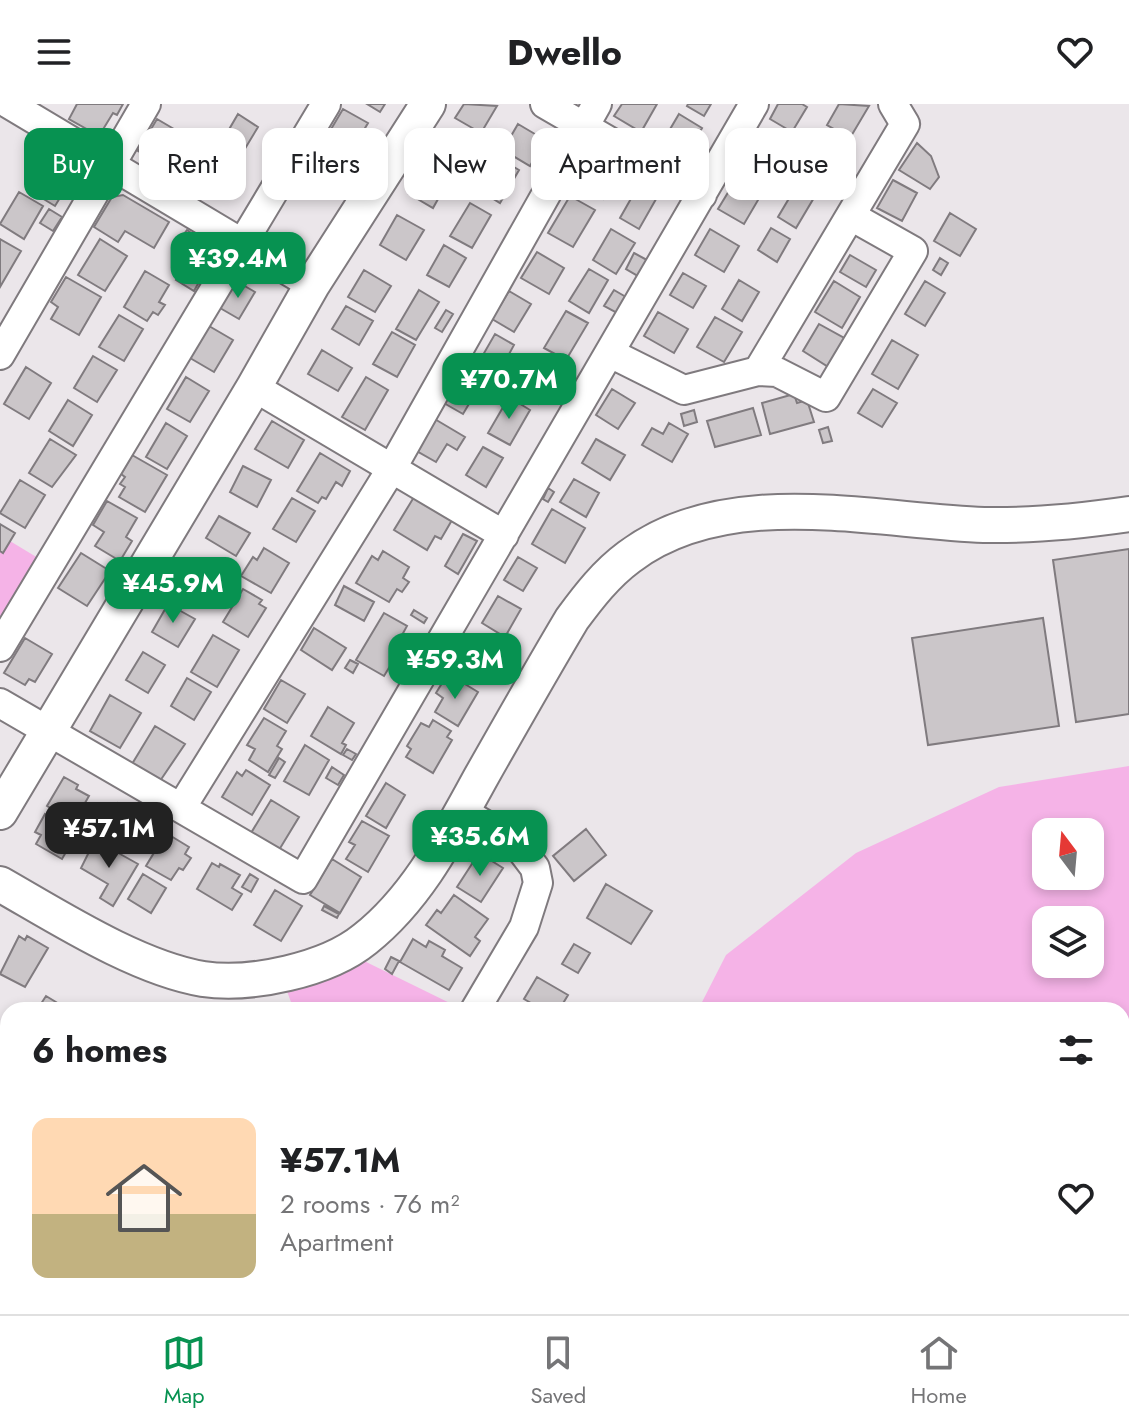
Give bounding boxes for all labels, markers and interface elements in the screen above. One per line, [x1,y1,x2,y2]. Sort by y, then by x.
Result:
text: Dwello [507,26,622,78]
icon: menu [32,30,76,74]
icon: heart [1053,30,1097,74]
chip: Buy [24,128,123,200]
chip: Rent [139,128,246,200]
chip: Filters [262,128,388,200]
chip: New [404,128,515,200]
chip: Apartment [531,128,709,200]
chip: House [725,128,856,200]
pin: ¥39.4M [173,232,303,300]
text: ¥39.4M [189,239,287,277]
pin: ¥70.7M [444,353,574,421]
text: ¥70.7M [460,360,558,398]
pin: ¥45.9M [108,557,238,625]
text: ¥45.9M [122,564,224,602]
pin: ¥59.3M [390,633,520,701]
text: ¥59.3M [406,640,504,678]
pin: ¥57.1M [44,802,174,870]
text: ¥57.1M [63,809,155,847]
pin: ¥35.6M [415,810,545,878]
text: ¥35.6M [430,817,530,855]
north arrow [1032,818,1104,890]
map controls [1032,818,1104,978]
button: layers [1032,906,1104,978]
text: 6 homes [32,1026,167,1075]
icon: filters [1054,1028,1098,1072]
text: ¥57.1M [280,1136,400,1185]
icon: home [96,1150,192,1246]
icon: heart [1054,1176,1098,1220]
text: 2 rooms · 76 m² [280,1185,459,1223]
text: Apartment [280,1223,393,1261]
tab: Map [162,1331,206,1411]
tab: Saved [530,1331,586,1411]
tab: Home [911,1331,967,1411]

